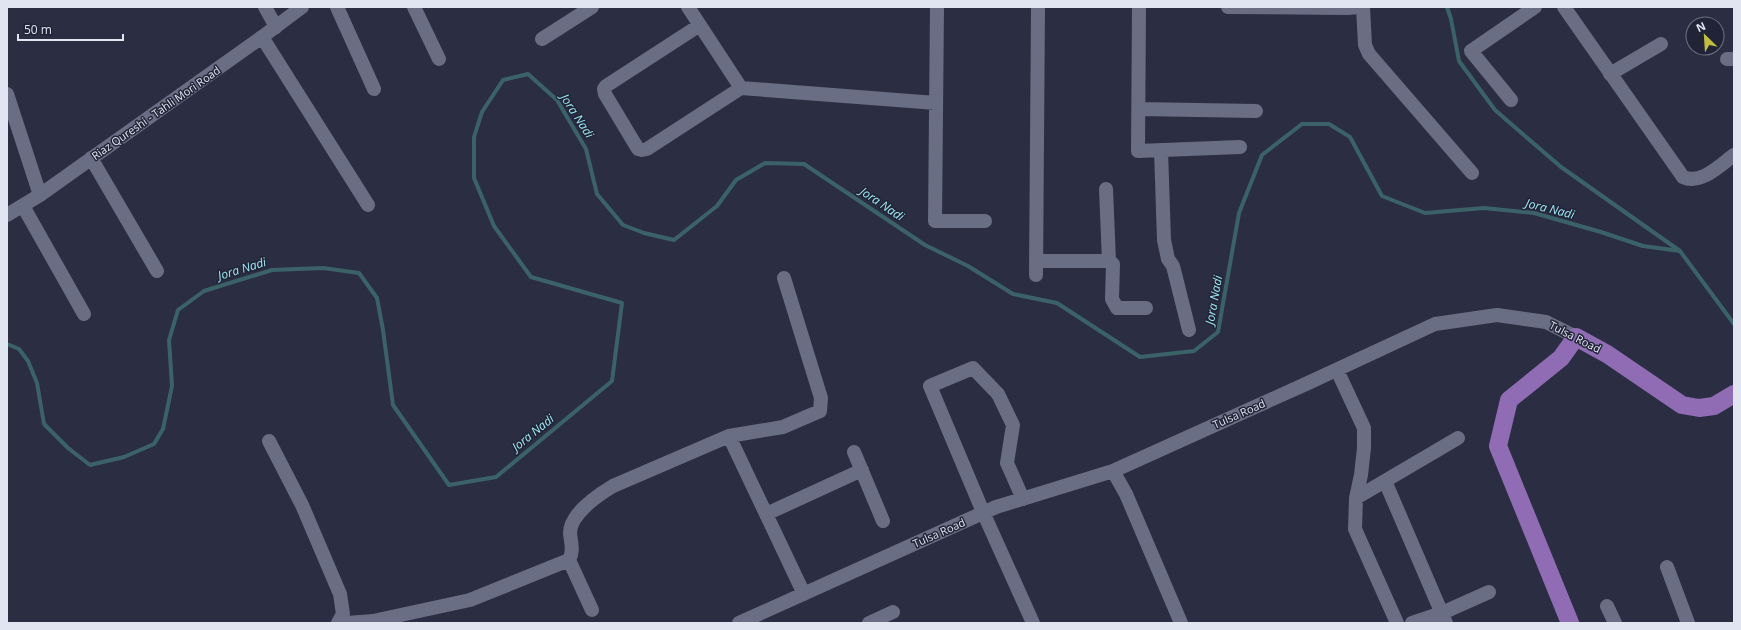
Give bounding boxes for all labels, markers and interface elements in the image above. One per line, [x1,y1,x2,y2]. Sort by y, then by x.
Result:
scale bar [18,16,123,42]
north arrow [1685,16,1725,56]
text: N [1693,18,1708,35]
text: 50 m [24,21,52,38]
street label: Riaz Qureshi - Tahli Mori Road [88,62,223,163]
water label: Jora Nadi [556,89,599,142]
water label: Jora Nadi [855,181,908,225]
water label: Jora Nadi [1522,194,1577,223]
water label: Jora Nadi [214,253,269,285]
water label: Jora Nadi [1200,273,1226,328]
street label: Tulsa Road [1547,317,1604,356]
street label: Tulsa Road [1210,395,1267,432]
water label: Jora Nadi [506,410,558,456]
street label: Tulsa Road [910,514,967,551]

